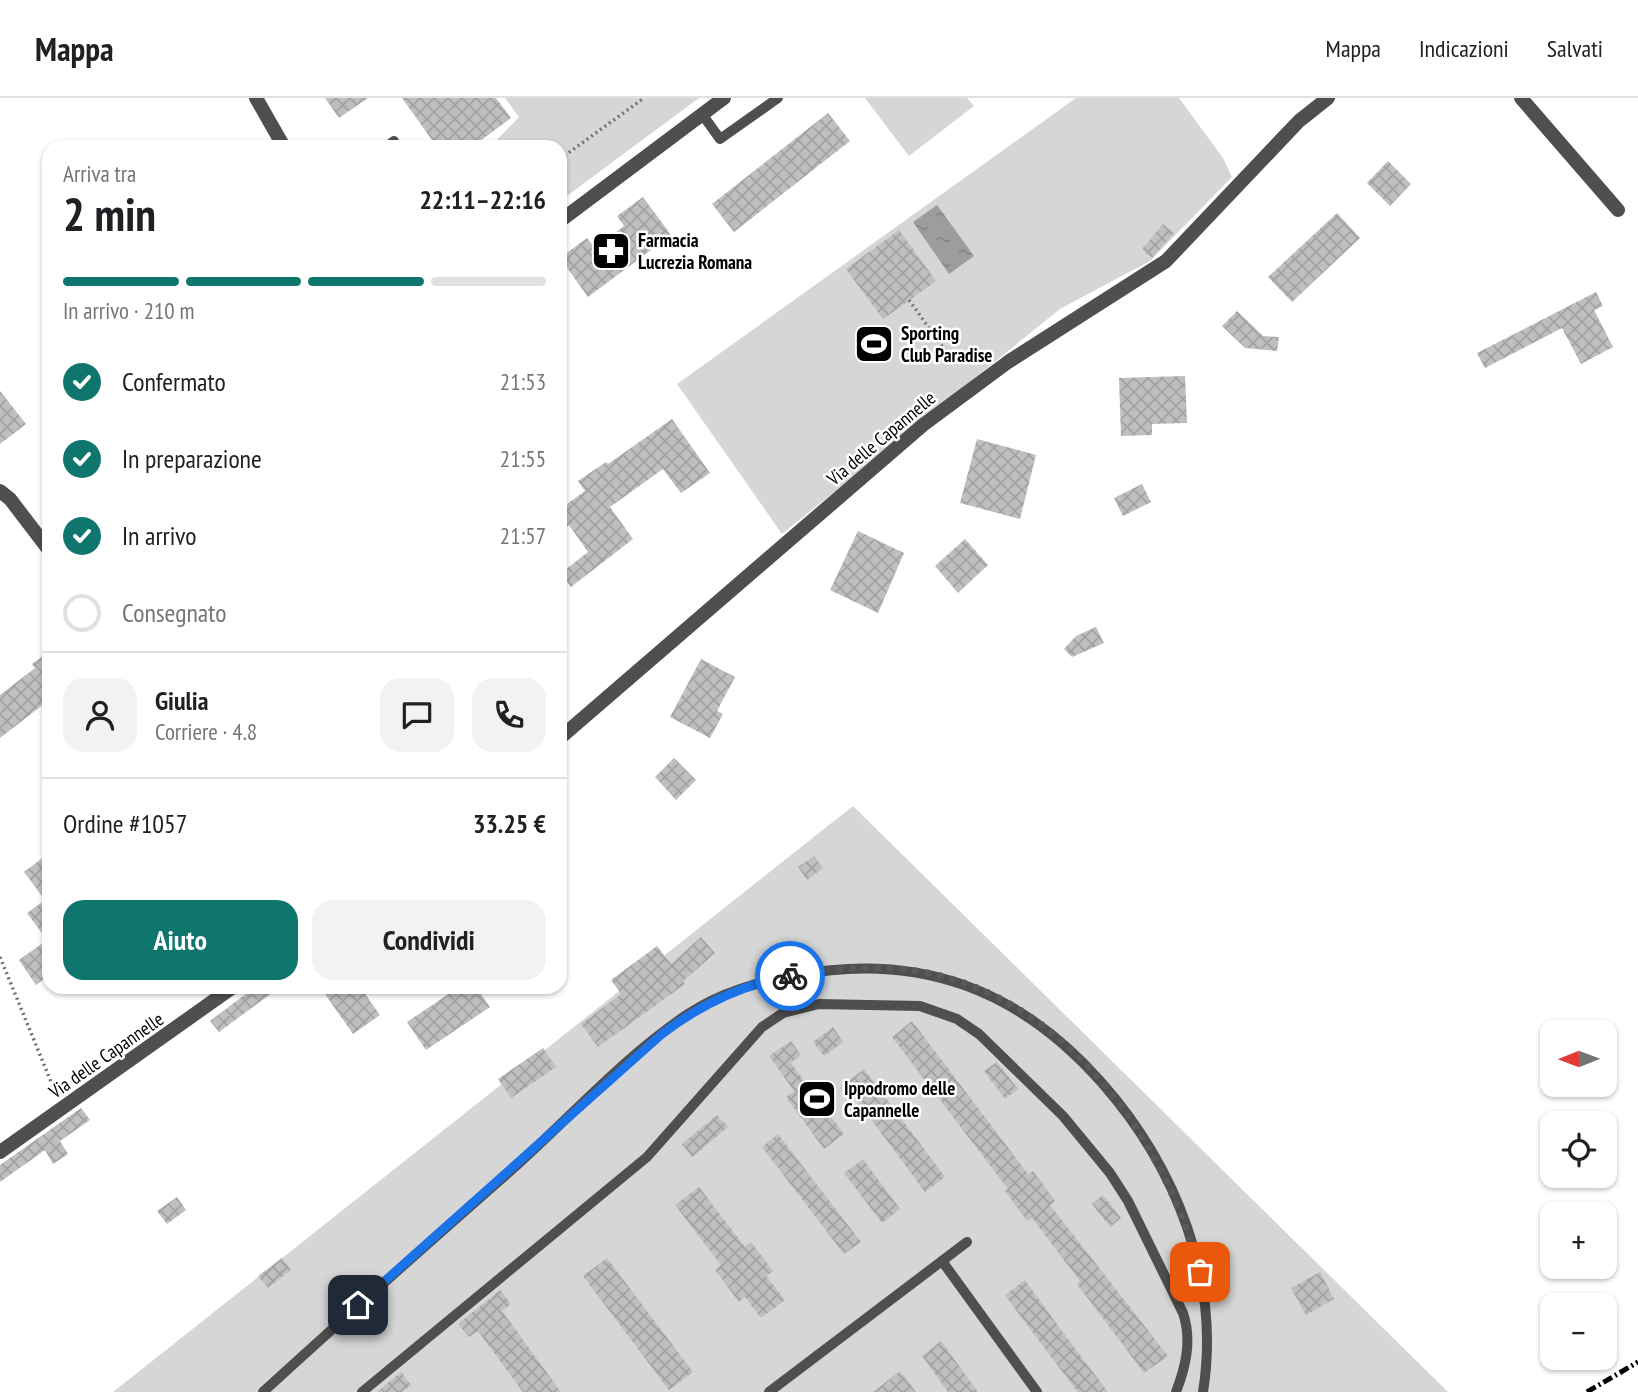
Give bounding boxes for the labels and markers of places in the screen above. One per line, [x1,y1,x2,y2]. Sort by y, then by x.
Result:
place label: Farmacia Lucrezia Romana [638,228,752,274]
pharmacy icon: Farmacia Lucrezia Romana [590,230,632,272]
place label: Sporting Club Paradise [901,321,993,367]
sports icon: Sporting Club Paradise [853,323,895,365]
place label: Ippodromo delle Capannelle [844,1076,955,1122]
sports icon: Ippodromo delle Capannelle [796,1078,838,1120]
pin [1170,1242,1230,1302]
pin [328,1275,388,1335]

